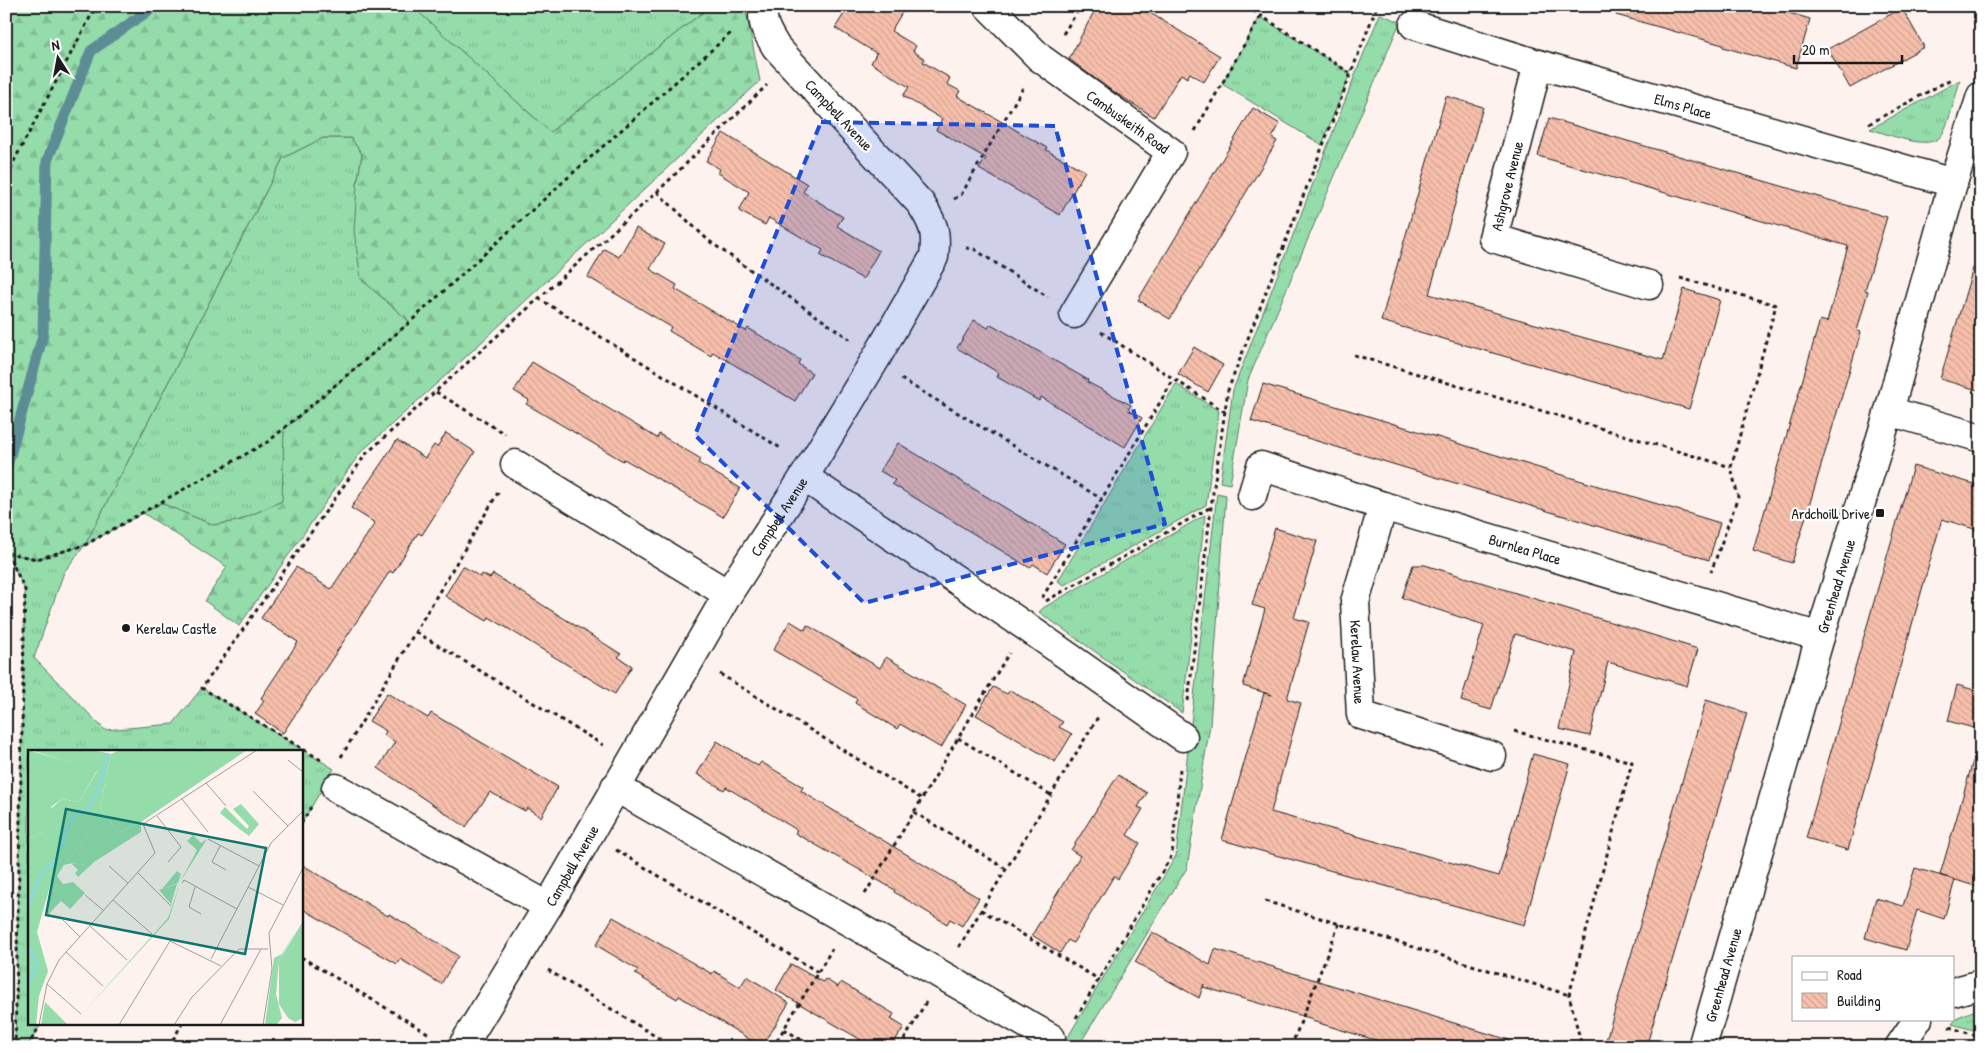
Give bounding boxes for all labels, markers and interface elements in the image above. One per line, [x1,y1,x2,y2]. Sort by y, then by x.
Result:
north arrow [32,32,82,82]
scale bar [1794,32,1902,64]
text: N [50,35,61,55]
text: 20 m [1802,39,1829,60]
street label: Campbell Avenue [800,75,878,155]
street label: Cambuskeith Road [1082,84,1174,158]
street label: Elms Place [1652,87,1714,124]
street label: Ashgrove Avenue [1486,139,1528,233]
street label: Campbell Avenue [745,472,812,560]
place label: Ardchoill Drive [1791,503,1870,524]
marker: Ardchoill Drive [1874,507,1886,519]
street label: Burnlea Place [1486,528,1564,569]
street label: Greenhead Avenue [1811,536,1860,636]
place label: Kerelaw Castle [136,618,217,639]
street label: Kerelaw Avenue [1345,619,1371,704]
marker: Kerelaw Castle [120,622,132,634]
inset map [28,750,302,1026]
street label: Campbell Avenue [540,821,603,910]
street label: Greenhead Avenue [1699,925,1746,1025]
legend [1792,956,1954,1020]
text: Road [1837,964,1862,985]
text: Building [1837,990,1881,1011]

